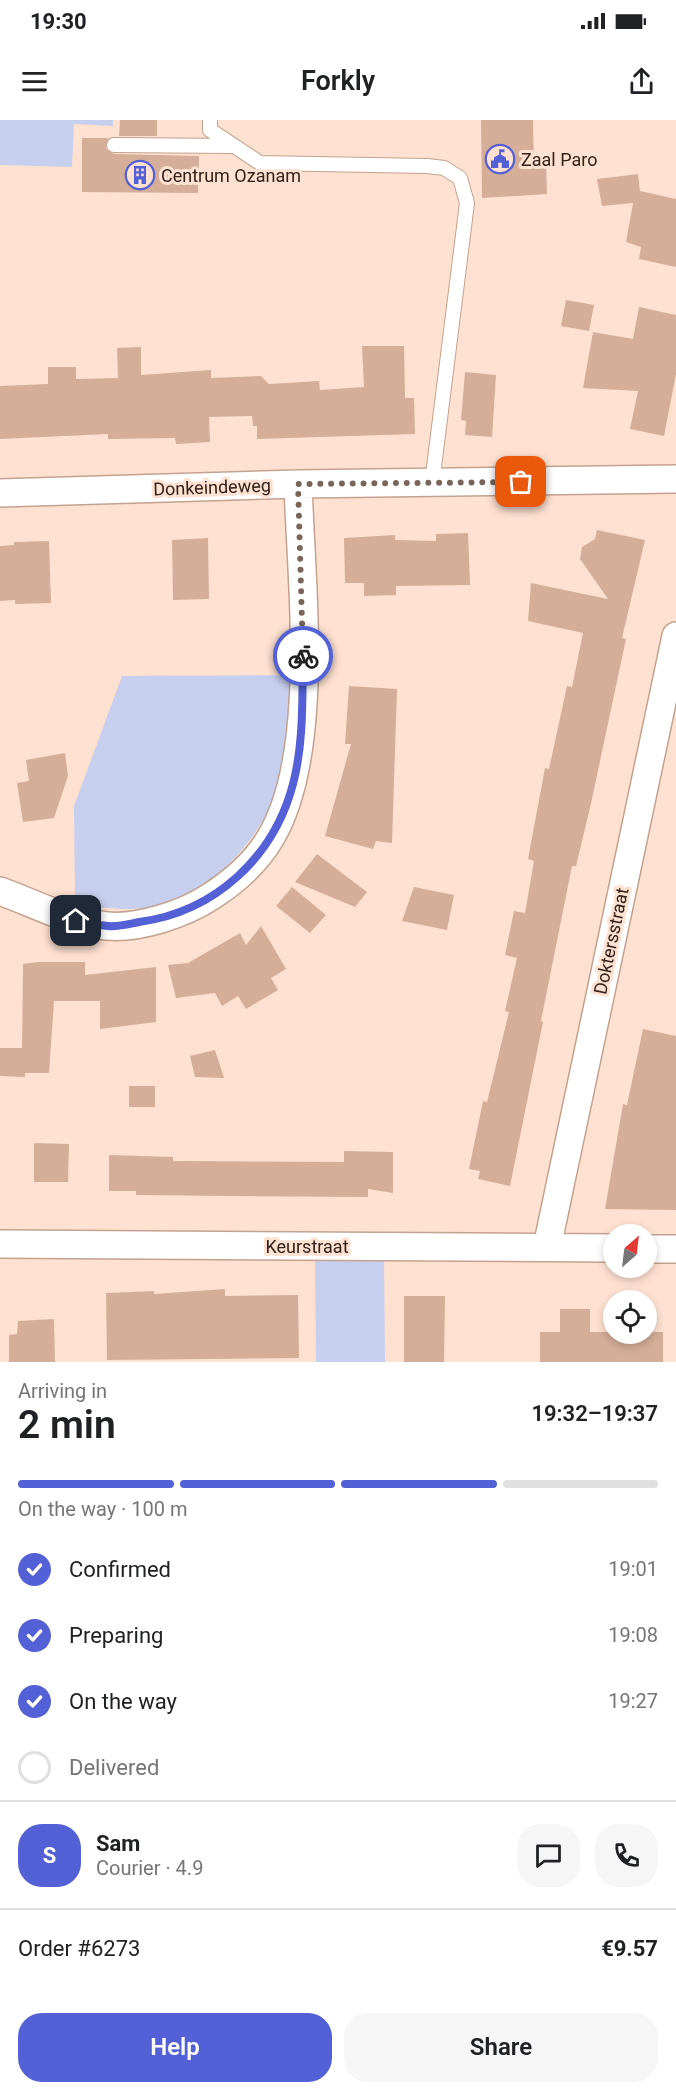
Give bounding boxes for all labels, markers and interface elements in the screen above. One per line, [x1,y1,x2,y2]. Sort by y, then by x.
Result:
text: 19:30 [30,9,87,34]
icon: menu [18,65,51,98]
text: Forkly [301,65,375,97]
icon: share [625,65,658,98]
public building icon: Zaal Paro [484,143,516,175]
place label: Zaal Paro [521,149,597,170]
building icon: Centrum Ozanam [124,159,156,191]
place label: Centrum Ozanam [161,165,301,186]
pin [495,456,546,507]
icon: bag [504,465,537,498]
street label: Donkeindeweg [153,474,271,500]
courier [273,626,333,686]
icon: bike [287,640,320,673]
street label: Doktersstraat [589,886,633,996]
pin [50,895,101,946]
icon: home [59,904,92,937]
north arrow [603,1224,657,1278]
map controls [603,1224,657,1344]
street label: Keurstraat [265,1236,349,1257]
button: locate [603,1290,657,1344]
text: Arriving in [18,1379,107,1403]
text: 19:32–19:37 [531,1401,658,1426]
text: 2 min [18,1402,116,1448]
text: On the way · 100 m [18,1497,187,1521]
icon: check [18,1553,51,1586]
text: Confirmed [69,1557,171,1582]
text: 19:01 [608,1557,658,1581]
icon: check [18,1619,51,1652]
text: Preparing [69,1623,163,1648]
text: 19:08 [608,1623,658,1647]
icon: check [18,1685,51,1718]
text: On the way [69,1689,177,1714]
text: 19:27 [608,1689,658,1713]
text: Delivered [69,1755,159,1780]
button: chat [517,1824,580,1887]
button: phone [595,1824,658,1887]
text: Sam [96,1831,140,1856]
text: S [43,1843,56,1868]
text: Courier · 4.9 [96,1856,203,1880]
text: Order #6273 [18,1936,140,1961]
text: €9.57 [601,1936,658,1961]
button: Help [18,2013,332,2082]
button: Share [344,2013,658,2082]

